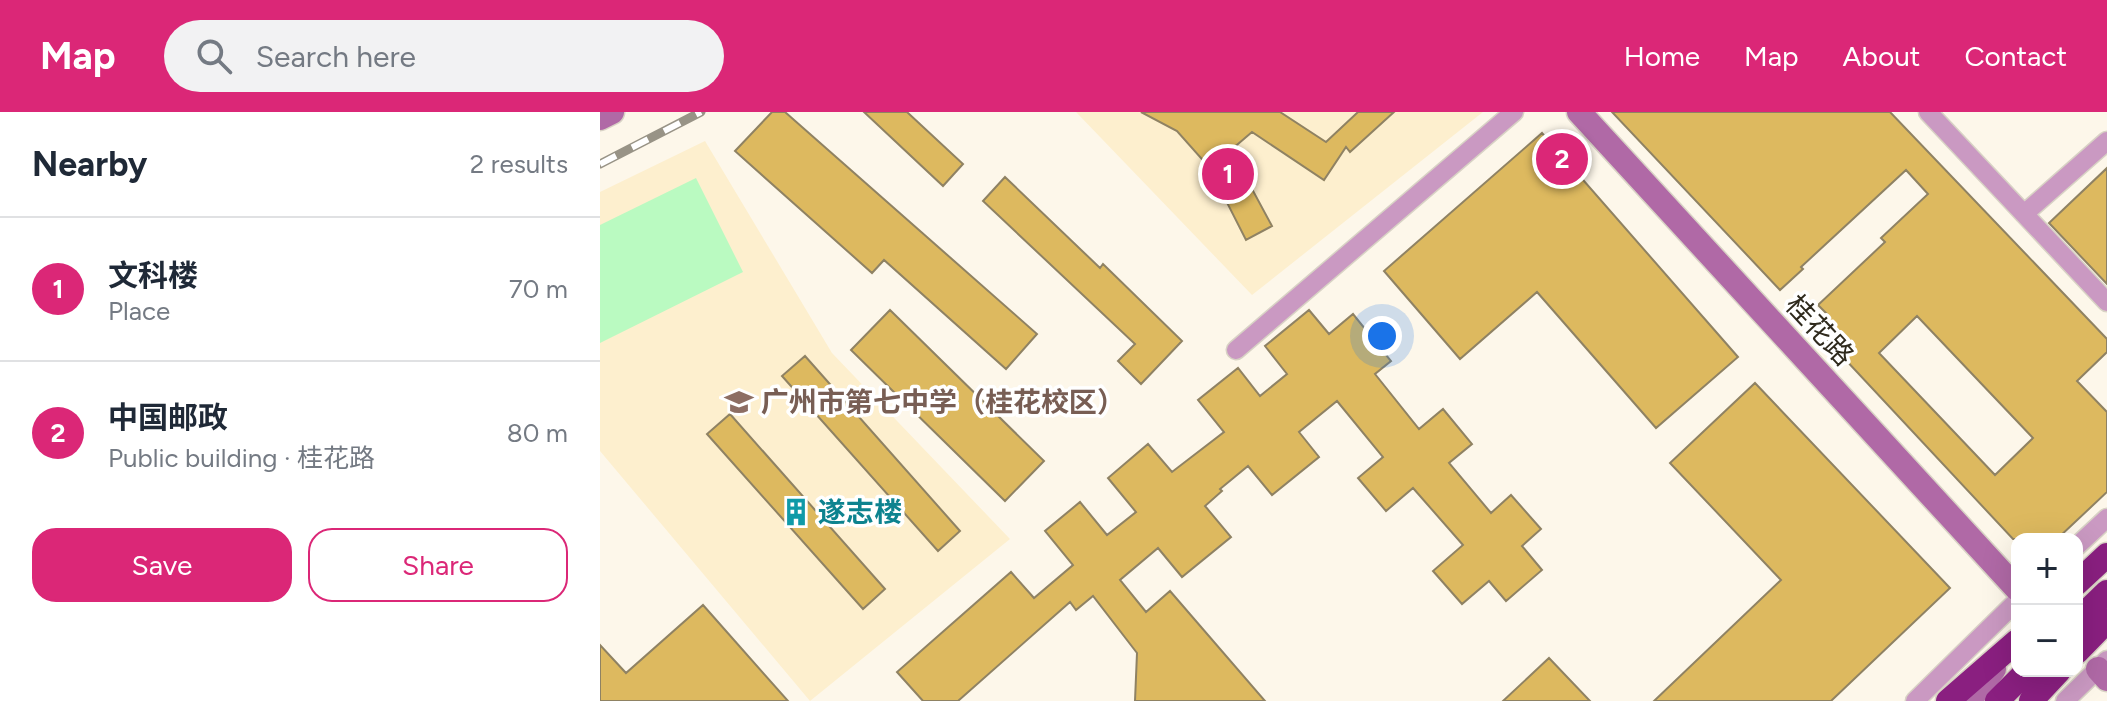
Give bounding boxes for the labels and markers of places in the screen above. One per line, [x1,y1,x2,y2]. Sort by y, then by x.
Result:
pin: 2 [1536,129,1588,189]
pin: 1 [1202,144,1254,204]
place label: 广州市第七中学（桂花校区） [761,385,1125,419]
school or university icon: 广州市第七中学（桂花校区） [724,387,754,417]
place label: 遂志楼 [818,495,902,529]
building icon: 遂志楼 [781,497,811,527]

